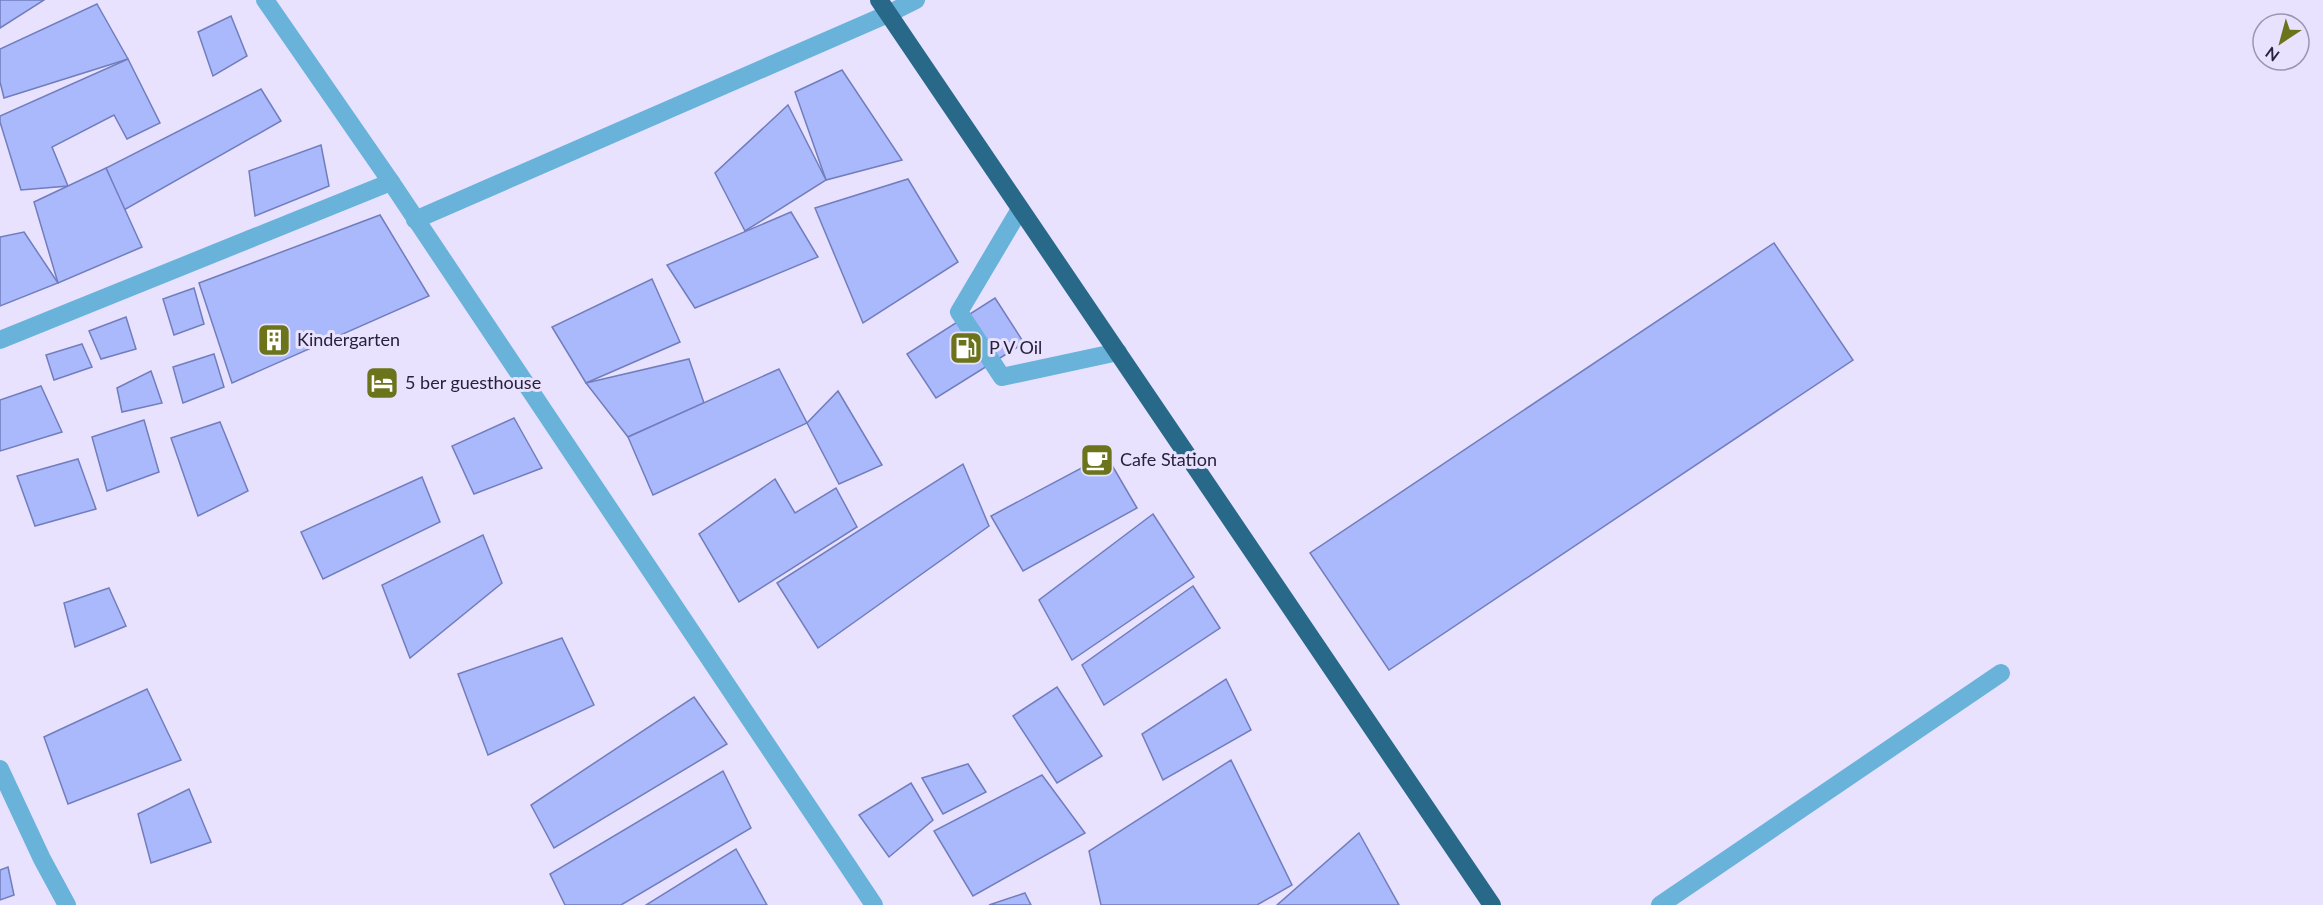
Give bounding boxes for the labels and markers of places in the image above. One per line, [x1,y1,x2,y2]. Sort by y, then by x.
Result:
building icon: Kindergarten [256,322,292,358]
place label: Kindergarten [297,328,400,350]
fuel station icon: P V Oil [948,330,984,366]
place label: P V Oil [989,336,1042,358]
hotel icon: 5 ber guesthouse [364,365,400,401]
place label: 5 ber guesthouse [405,371,541,393]
cafe icon: Cafe Station [1079,442,1115,478]
place label: Cafe Station [1120,448,1217,470]

